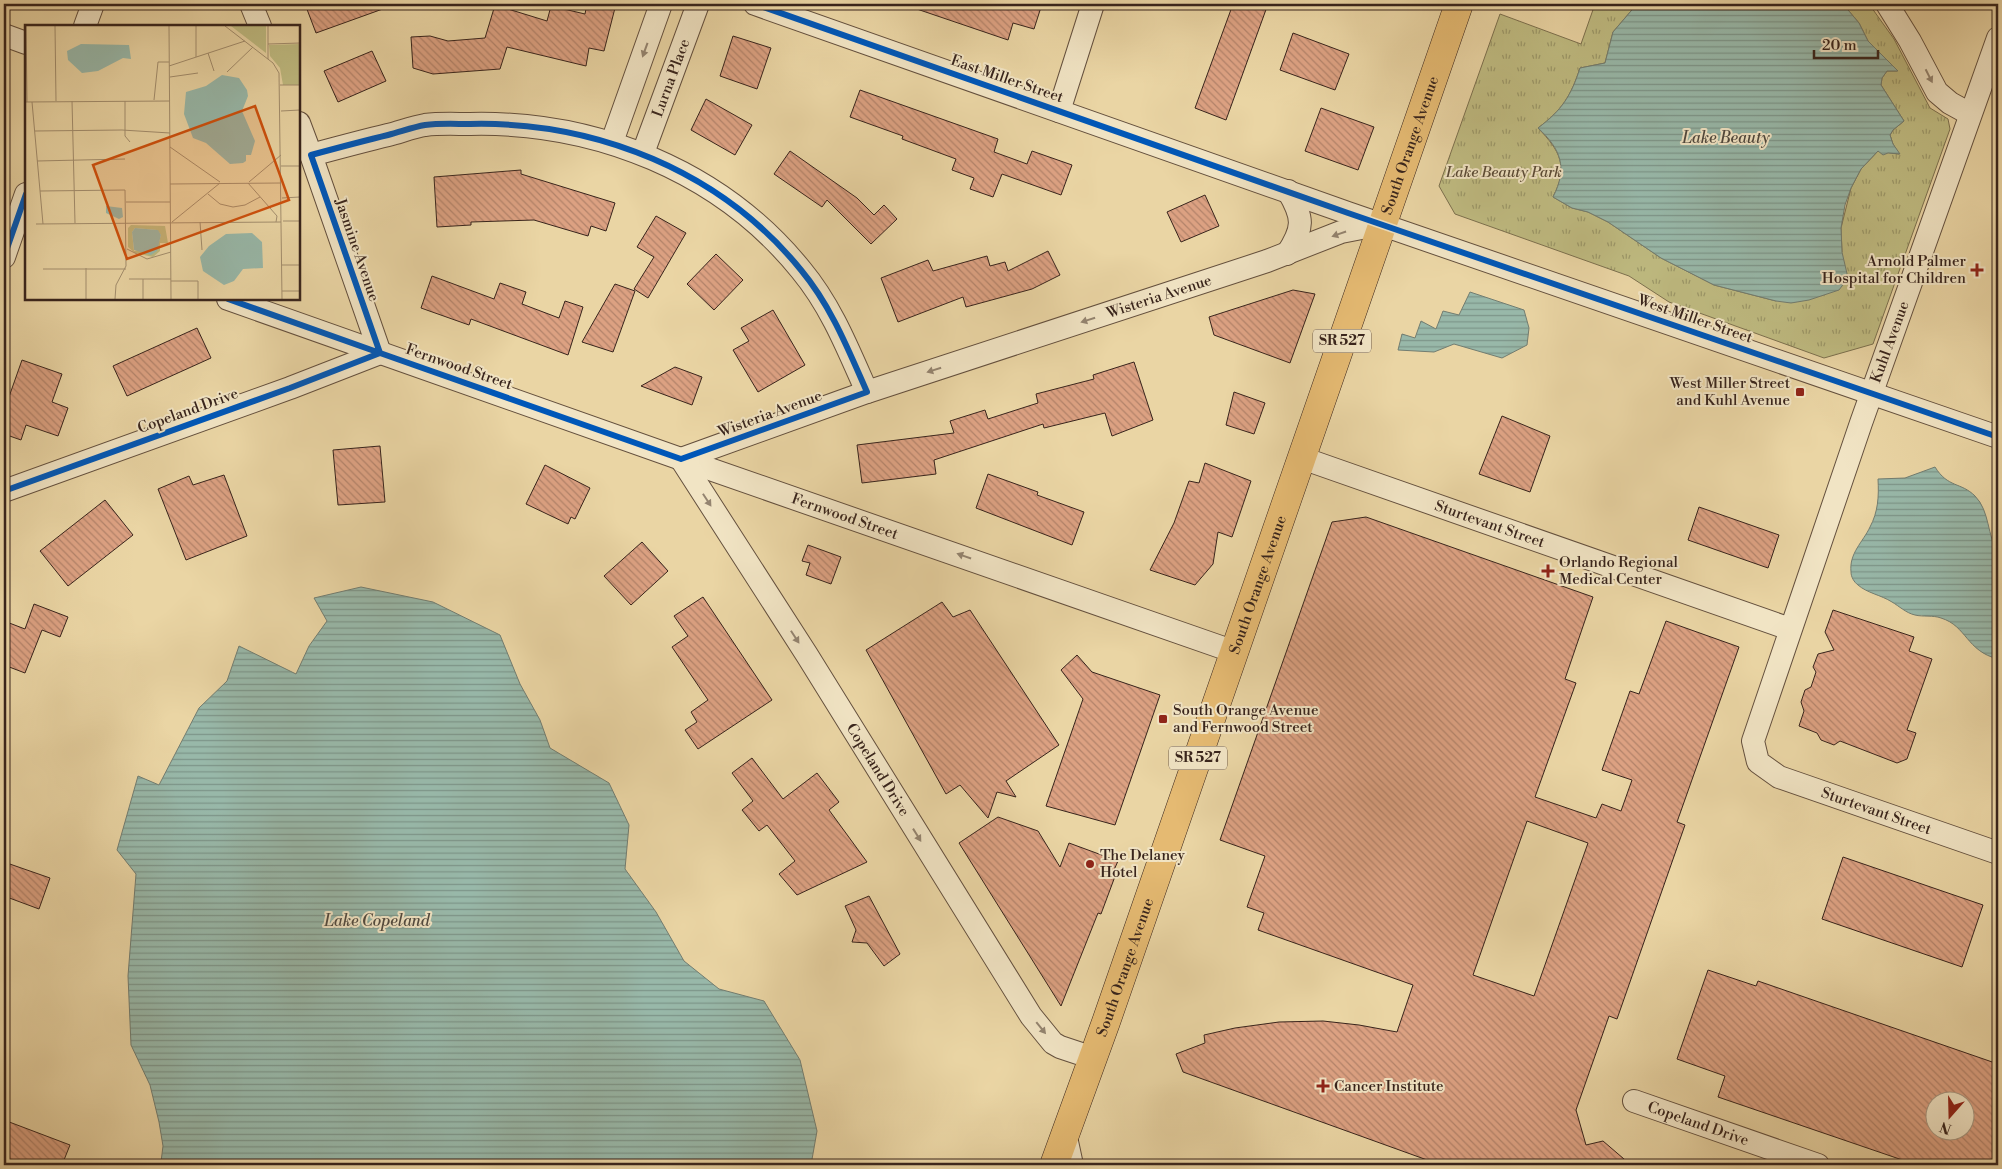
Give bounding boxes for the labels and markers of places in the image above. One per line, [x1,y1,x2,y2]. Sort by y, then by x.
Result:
place label: Arnold Palmer Hospital for Children [1822,252,1967,288]
marker: Arnold Palmer Hospital for Children [1970,263,1984,277]
place label: West Miller Street and Kuhl Avenue [1669,374,1791,410]
marker: West Miller Street and Kuhl Avenue [1794,386,1806,398]
place label: Orlando Regional Medical Center [1559,553,1678,589]
marker: Orlando Regional Medical Center [1541,564,1555,578]
place label: South Orange Avenue and Fernwood Street [1173,701,1319,737]
marker: South Orange Avenue and Fernwood Street [1157,713,1169,725]
place label: The Delaney Hotel [1100,846,1186,882]
marker: The Delaney Hotel [1084,858,1096,870]
place label: Cancer Institute [1334,1077,1444,1096]
marker: Cancer Institute [1316,1079,1330,1093]

